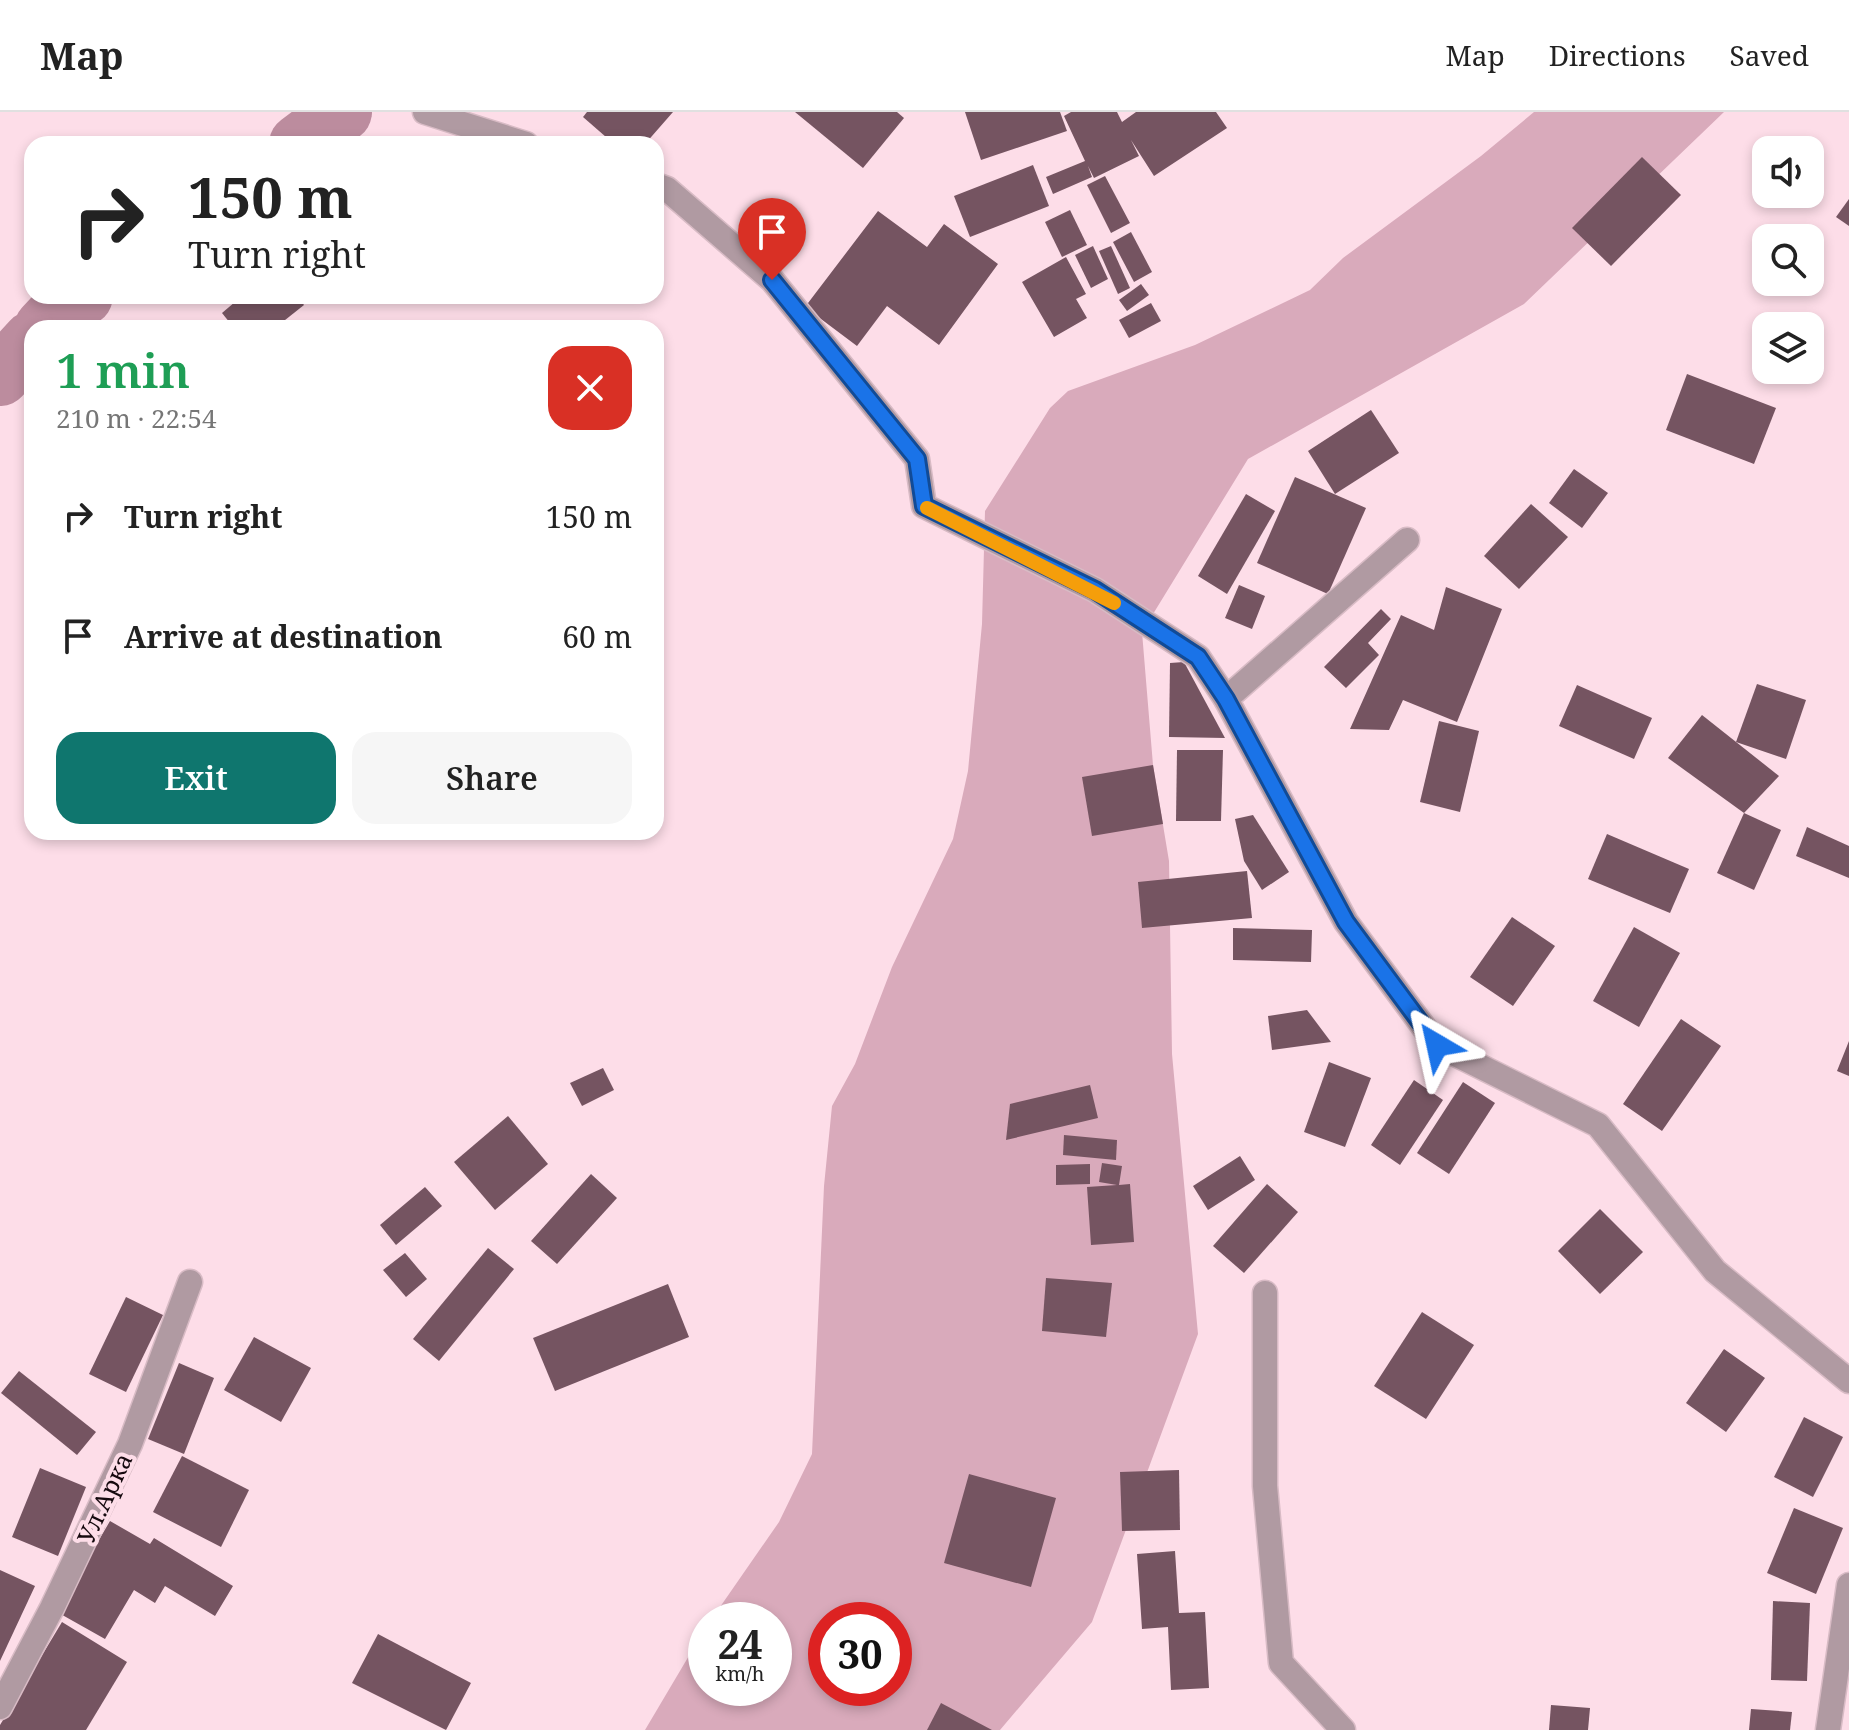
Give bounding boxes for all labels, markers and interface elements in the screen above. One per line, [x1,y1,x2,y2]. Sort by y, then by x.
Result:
text: Map [40,29,124,81]
text: Map [1445,36,1505,74]
text: Directions [1549,36,1686,74]
text: Saved [1730,36,1809,74]
map controls [1752,136,1824,384]
button: sound [1752,136,1824,208]
text: 150 m [188,158,353,234]
icon: right [56,168,160,272]
pin [738,198,806,280]
icon: arrive [750,210,794,254]
button: search [1752,224,1824,296]
text: Turn right [188,230,366,279]
button: layers [1752,312,1824,384]
text: 1 min [56,337,190,402]
button: close [548,346,632,430]
text: 210 m · 22:54 [56,400,217,436]
icon: right [56,494,100,538]
text: Turn right [124,496,282,537]
text: 150 m [546,496,632,537]
icon: arrive [56,614,100,658]
text: Arrive at destination [124,616,443,657]
text: 60 m [562,616,632,657]
button: Exit [56,732,336,824]
button: Share [352,732,632,824]
position arrow [1395,1003,1479,1087]
street label: Ул.Арка [69,1447,139,1549]
speed limit sign: 30 [808,1602,912,1706]
text: 24 [717,1616,763,1671]
text: km/h [715,1660,765,1687]

